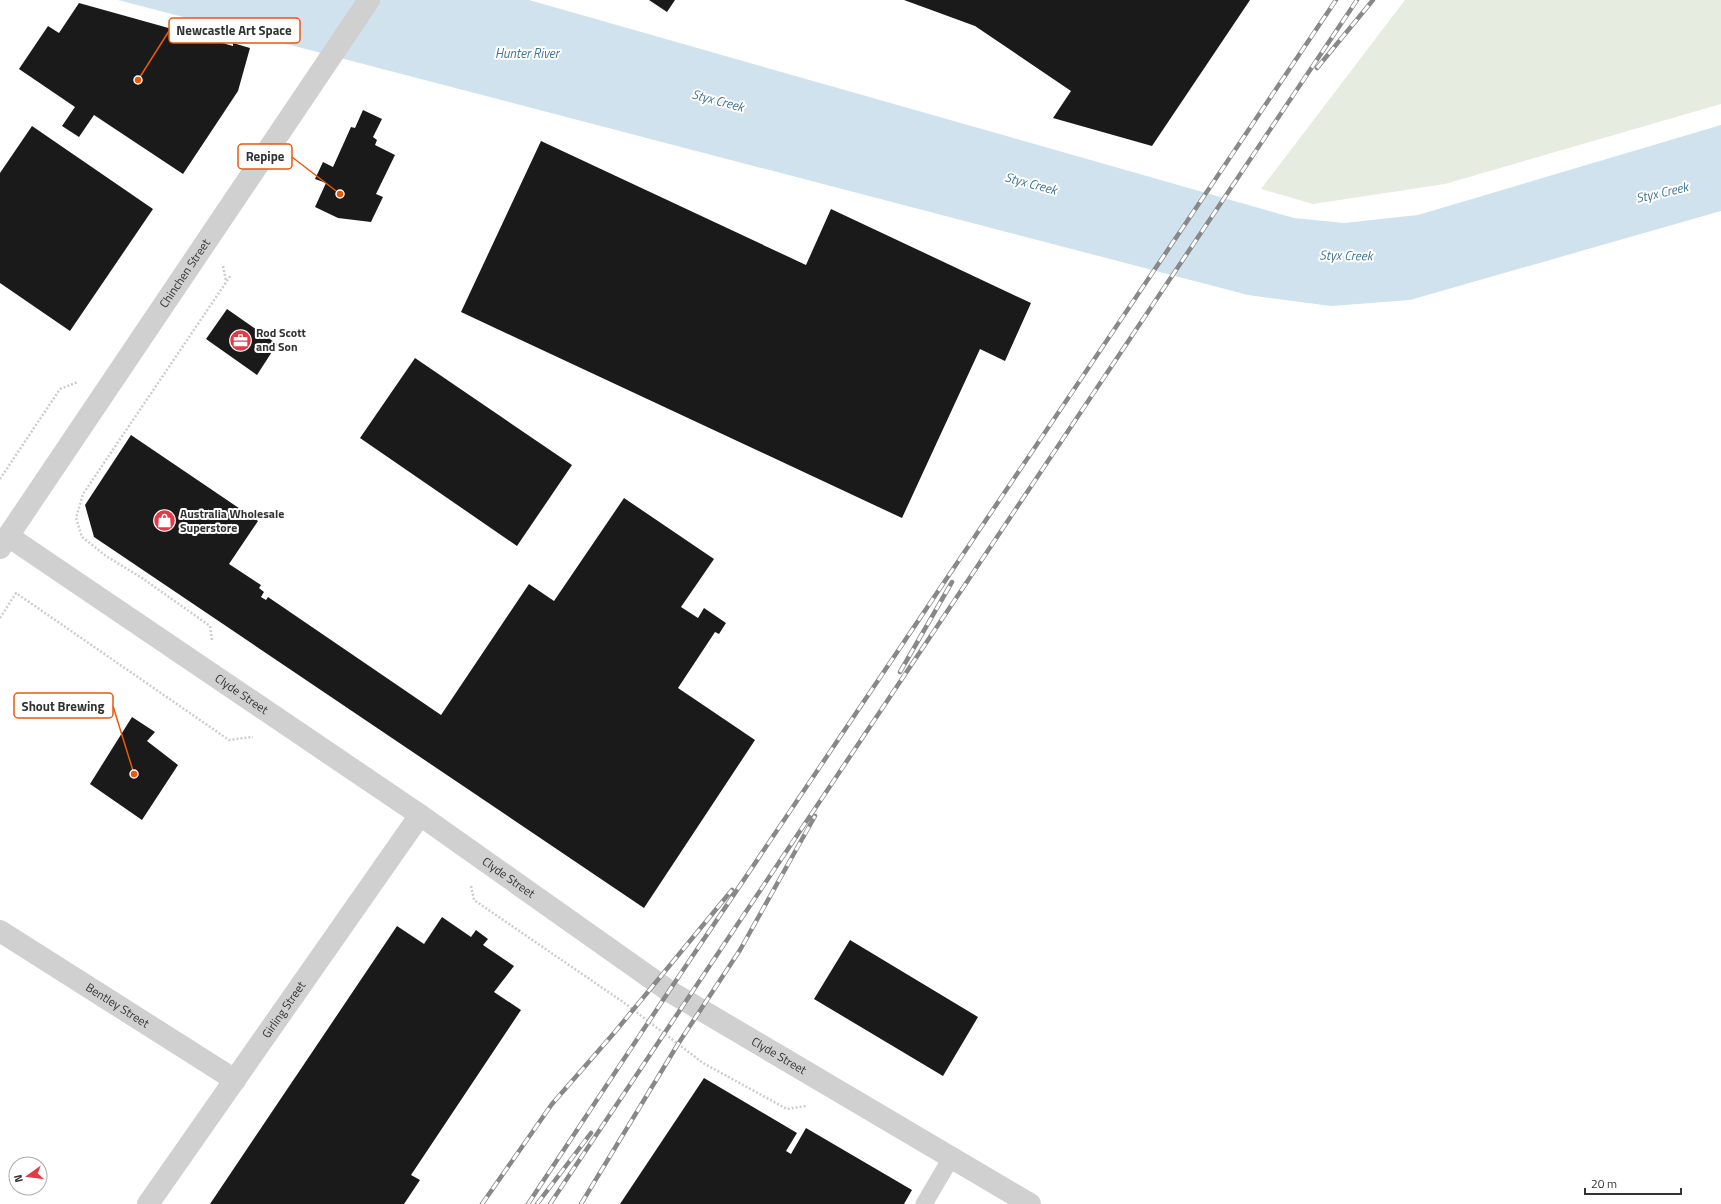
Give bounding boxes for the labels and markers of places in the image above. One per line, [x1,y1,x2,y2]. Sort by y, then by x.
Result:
callout: Newcastle Art Space [169,18,300,43]
callout: Repipe [238,144,292,169]
place label: Rod Scott and Son [256,323,307,356]
office icon: Rod Scott and Son [228,327,254,353]
place label: Australia Wholesale Superstore [180,504,284,537]
shop icon: Australia Wholesale Superstore [151,508,177,534]
callout: Shout Brewing [14,693,113,718]

